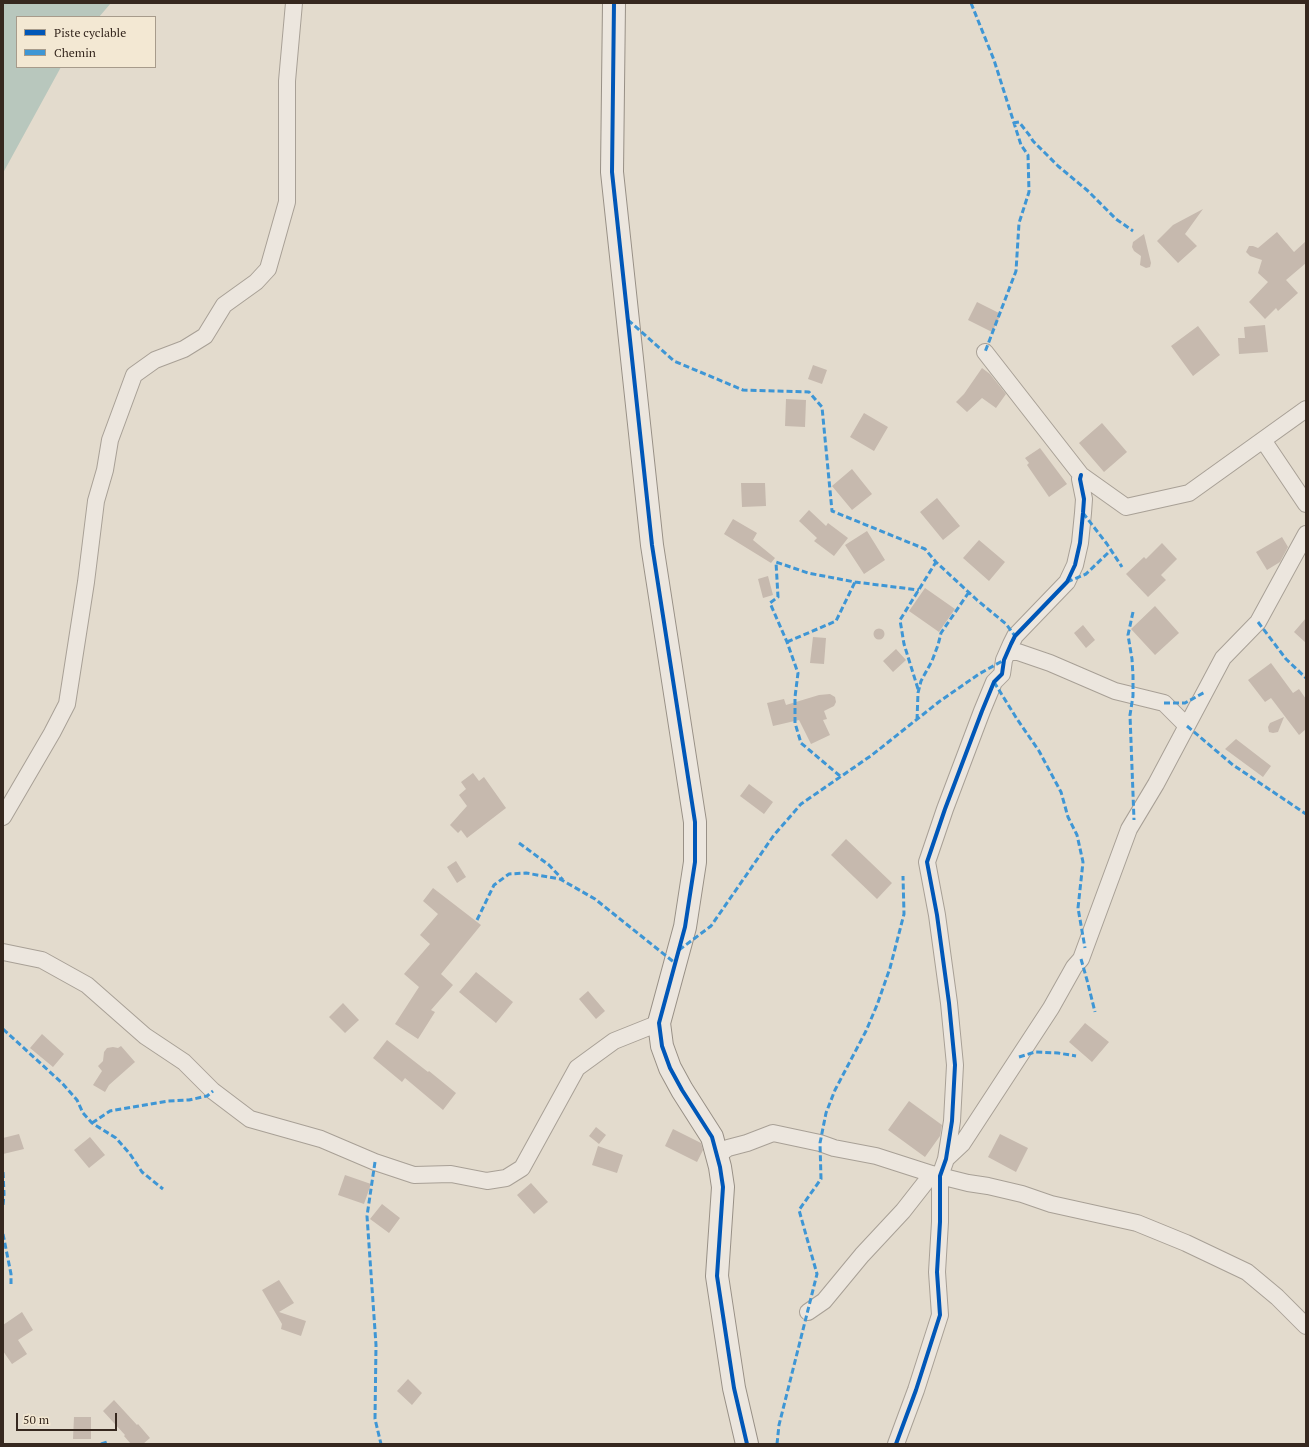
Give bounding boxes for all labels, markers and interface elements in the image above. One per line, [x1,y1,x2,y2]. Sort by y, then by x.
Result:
legend [16,16,156,68]
text: Piste cyclable [54,25,126,40]
text: Chemin [54,45,96,60]
scale bar [18,1405,119,1431]
text: 50 m [23,1412,49,1427]

